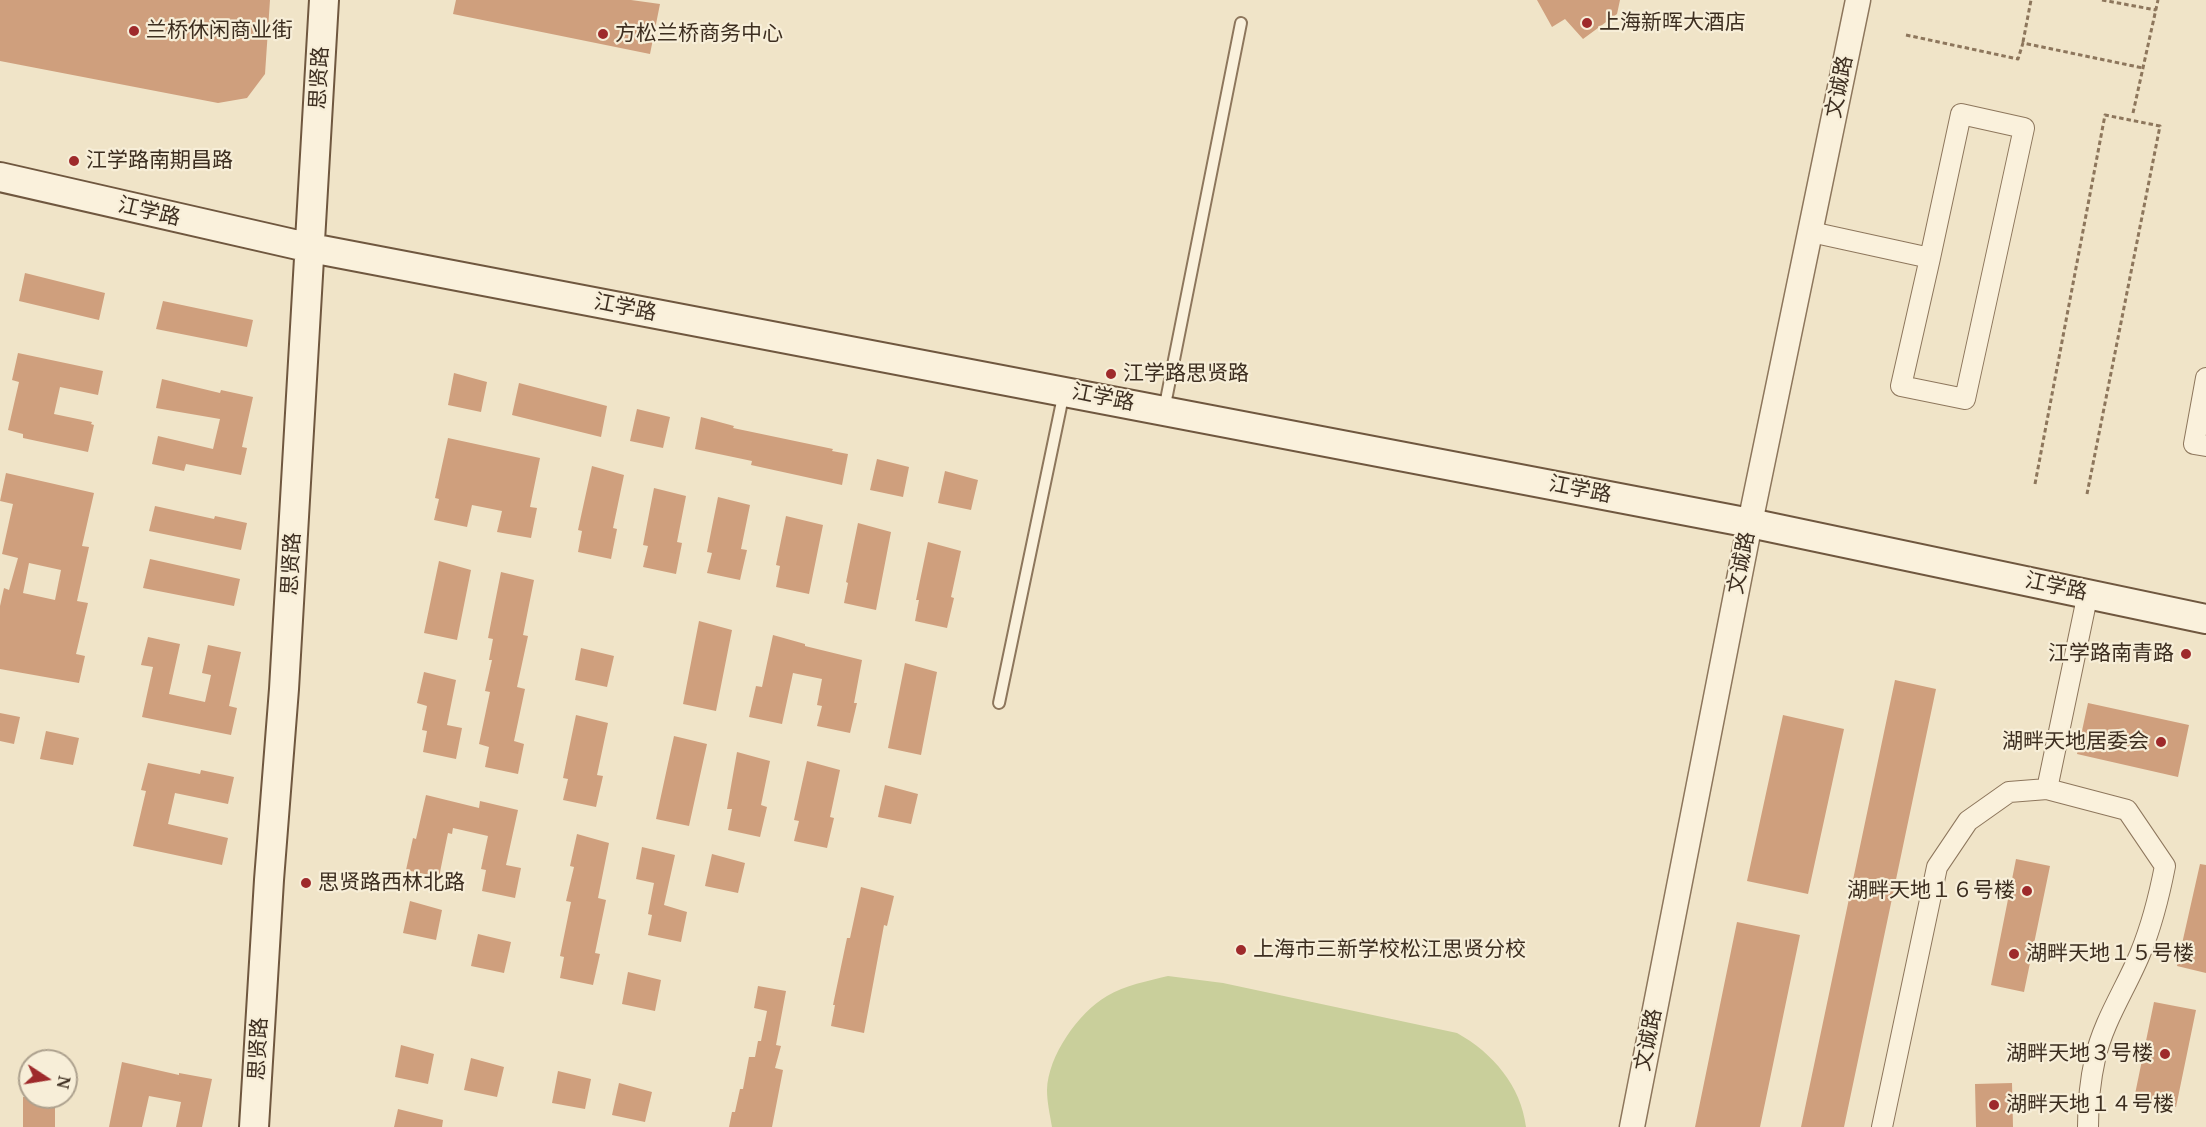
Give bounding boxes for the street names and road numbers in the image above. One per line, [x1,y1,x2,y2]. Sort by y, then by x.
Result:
street label: 思贤路 [306,46,334,110]
street label: 文诚路 [1822,54,1858,120]
street label: 江学路 [115,193,183,231]
street label: 江学路 [592,290,658,326]
street label: 江学路 [1070,380,1136,416]
street label: 江学路 [1547,472,1613,508]
street label: 文诚路 [1724,530,1760,596]
street label: 思贤路 [278,532,306,596]
street label: 江学路 [2023,568,2089,606]
street label: 文诚路 [1631,1007,1667,1073]
street label: 思贤路 [245,1017,273,1081]

